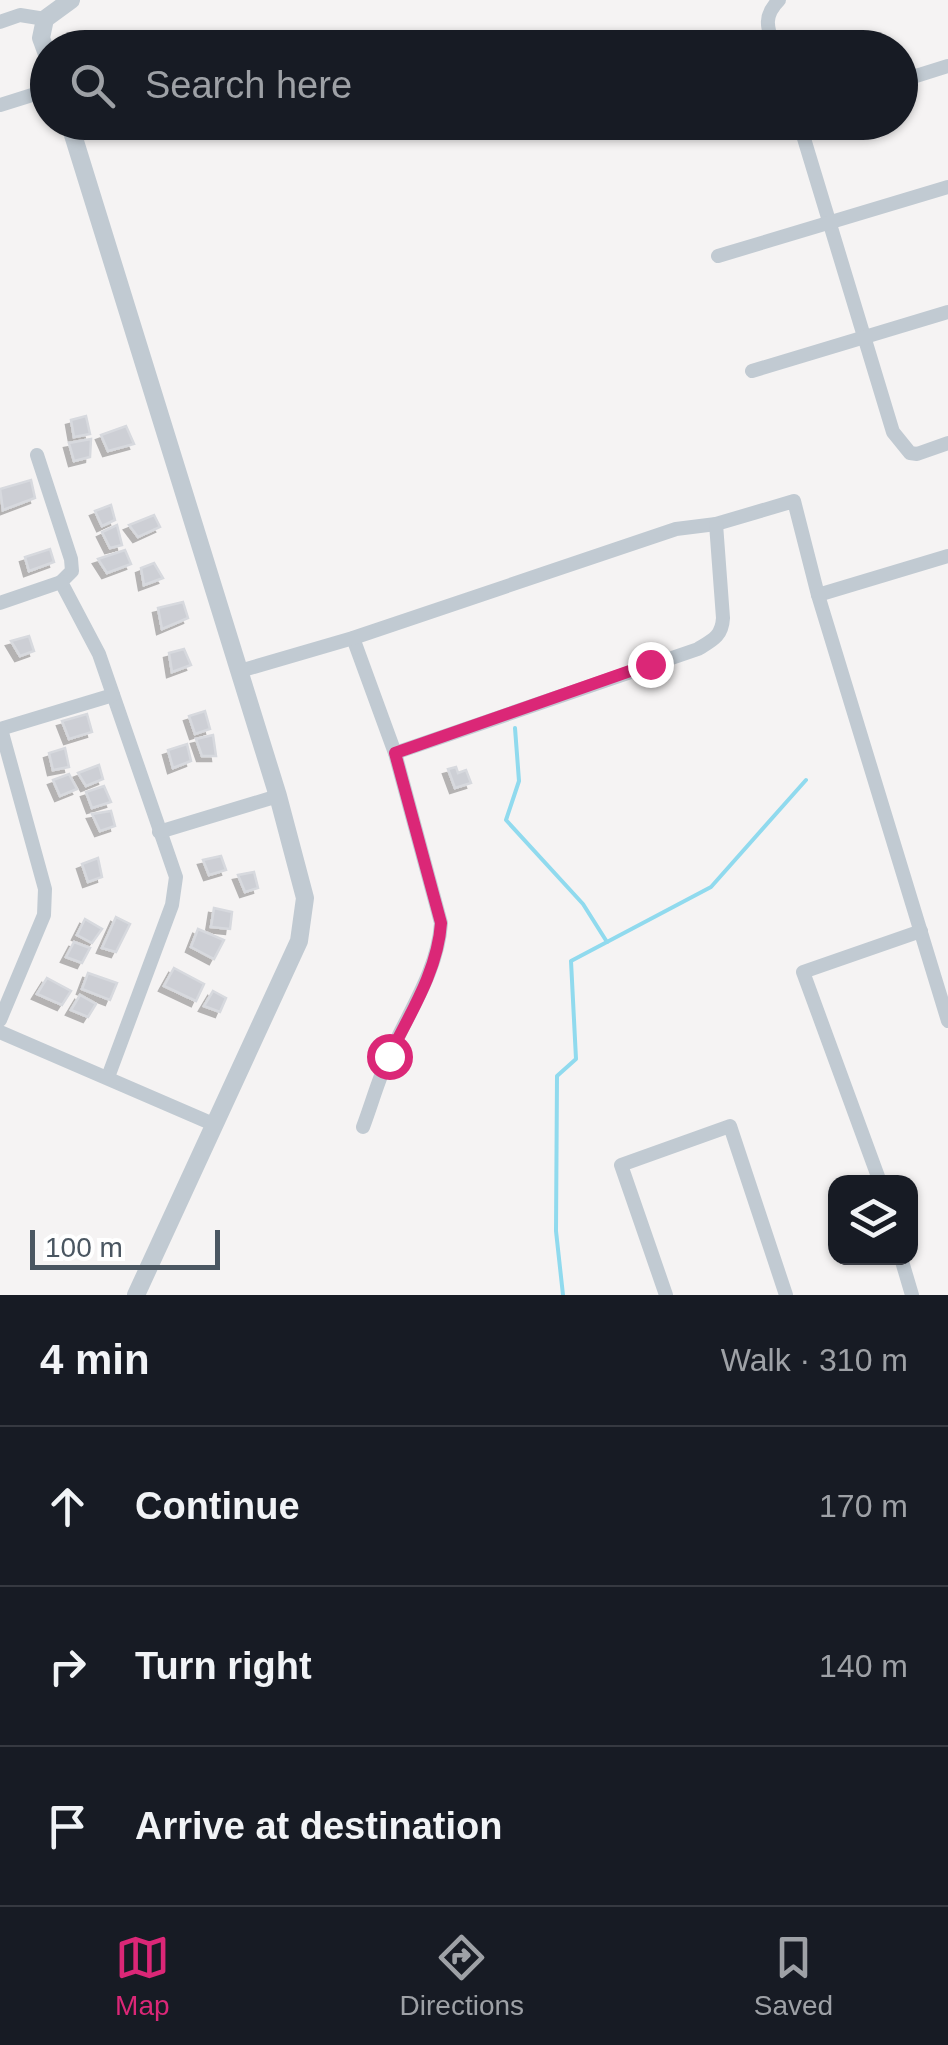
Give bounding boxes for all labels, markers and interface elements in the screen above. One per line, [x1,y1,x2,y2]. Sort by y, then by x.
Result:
search box [30,30,918,140]
icon: search [65,58,120,113]
text: Search here [145,64,352,106]
route end [628,642,674,688]
route start [367,1034,413,1080]
map controls [828,1175,918,1265]
button: layers [828,1175,918,1265]
scale bar [30,1225,220,1270]
text: 100 m [45,1232,123,1263]
text: 4 min [40,1336,150,1383]
text: Walk · 310 m [721,1342,908,1378]
icon: ahead [40,1479,95,1534]
text: Continue [135,1485,300,1527]
text: 170 m [819,1488,908,1524]
icon: right [40,1639,95,1694]
text: Turn right [135,1645,312,1687]
text: 140 m [819,1648,908,1684]
icon: arrive [40,1799,95,1854]
text: Arrive at destination [135,1805,502,1847]
tab: Map [115,1930,170,2022]
tab: Directions [400,1930,524,2022]
tab: Saved [754,1930,833,2022]

